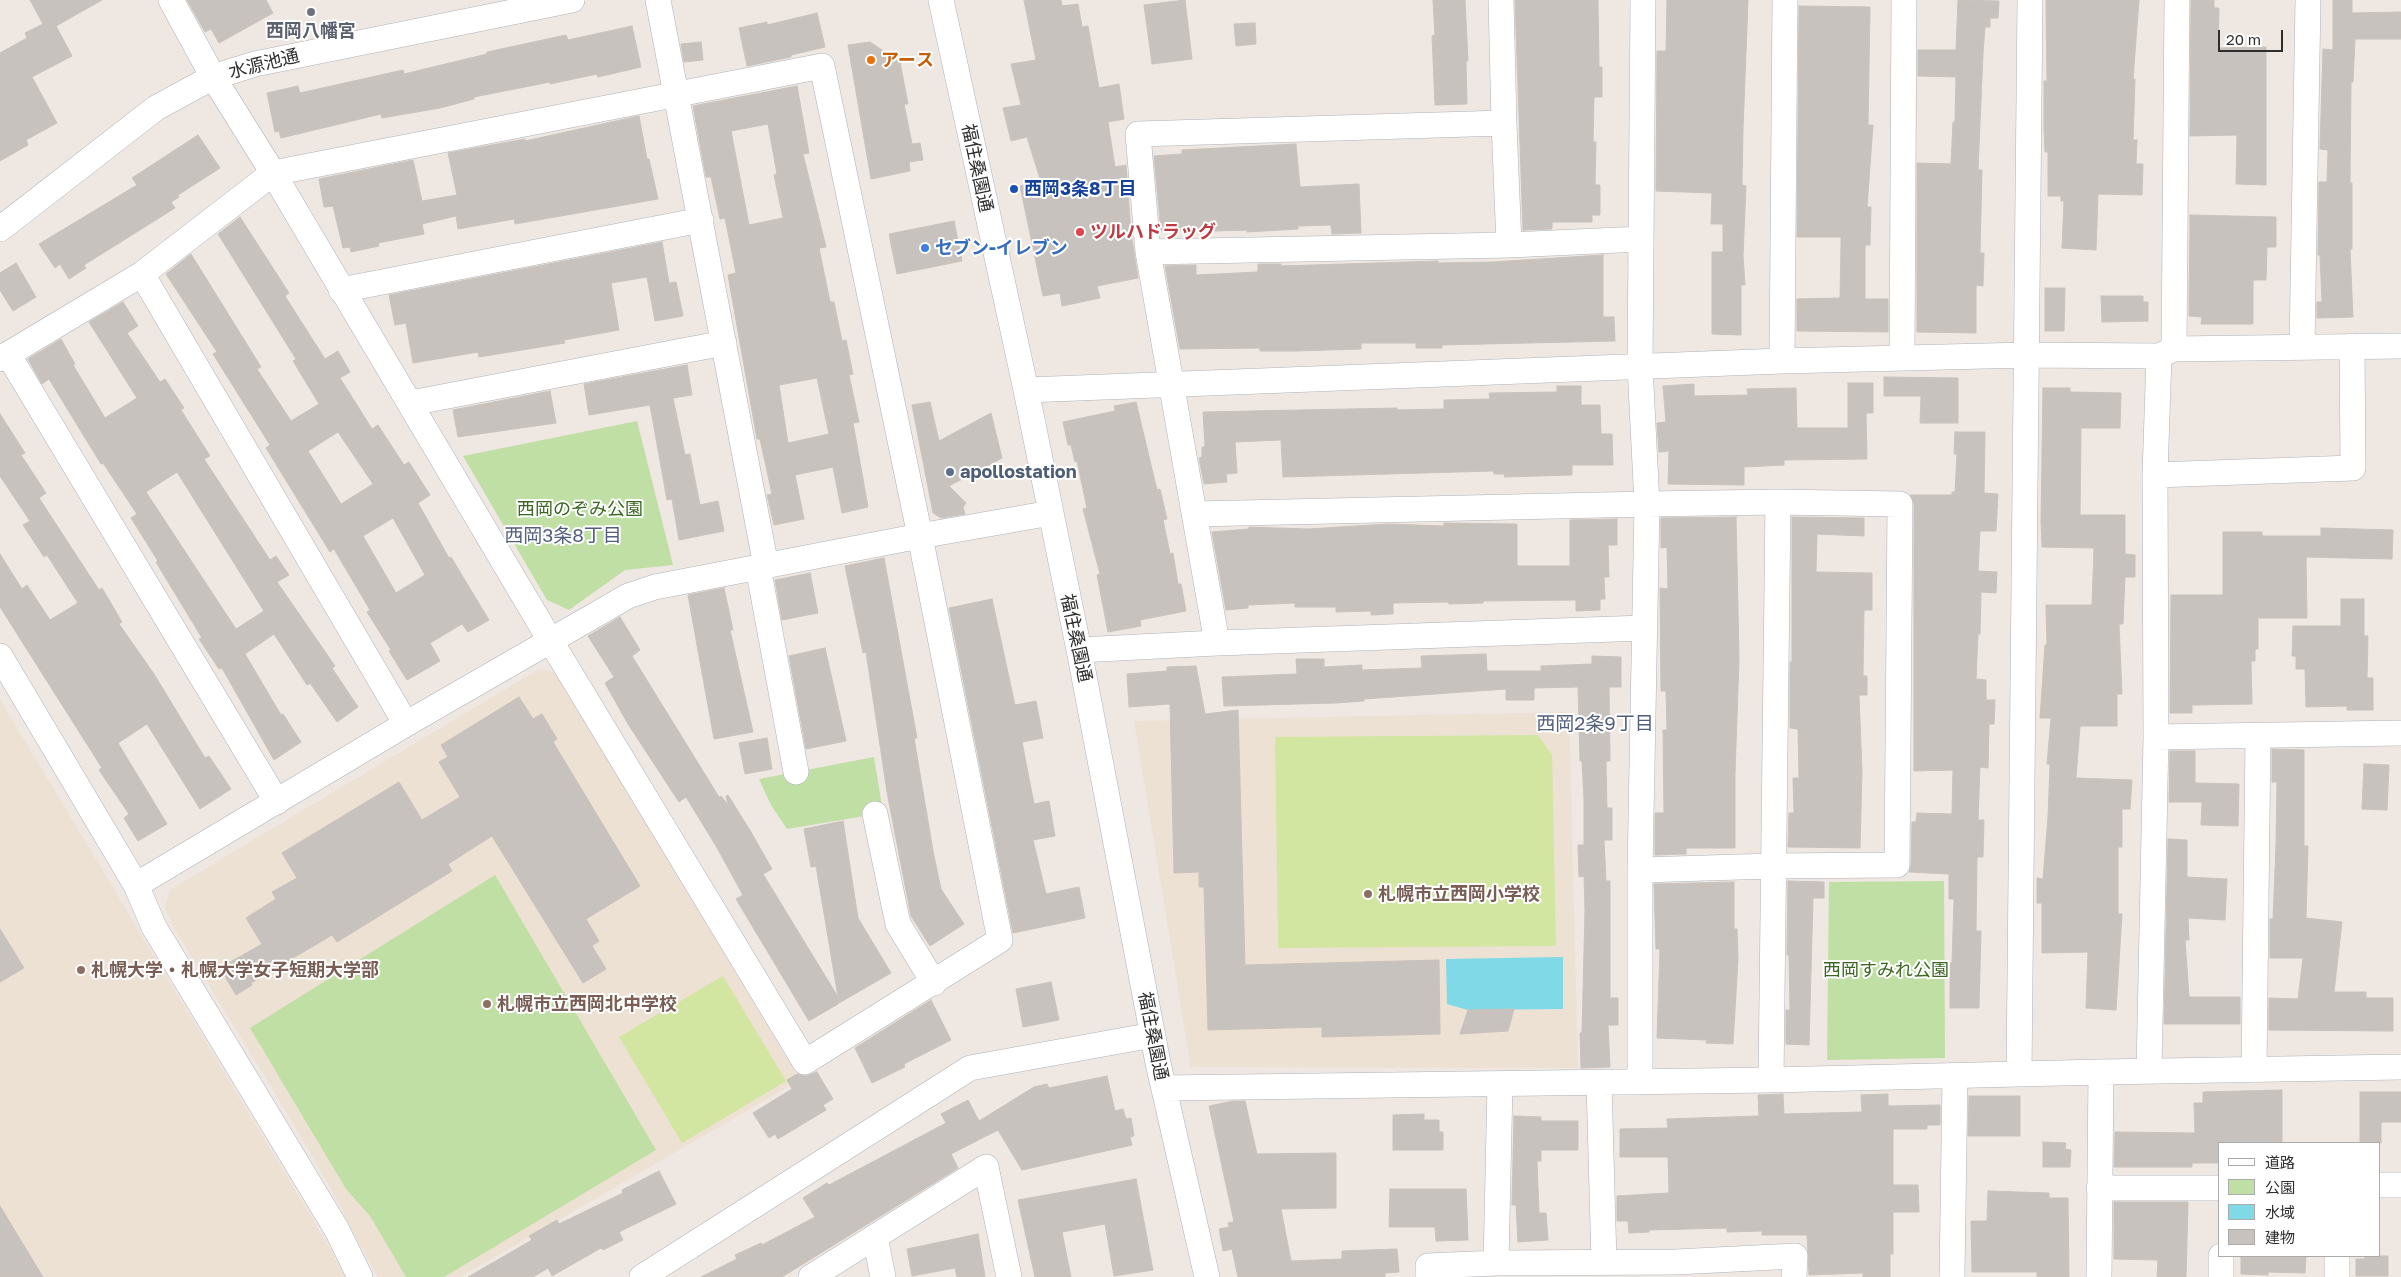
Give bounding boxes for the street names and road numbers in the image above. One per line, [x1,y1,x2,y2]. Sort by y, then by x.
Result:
street label: 水源池通 [226,45,302,83]
street label: 福住桑園通 [957,122,997,214]
street label: 福住桑園通 [1056,592,1096,684]
street label: 福住桑園通 [1134,990,1172,1082]

